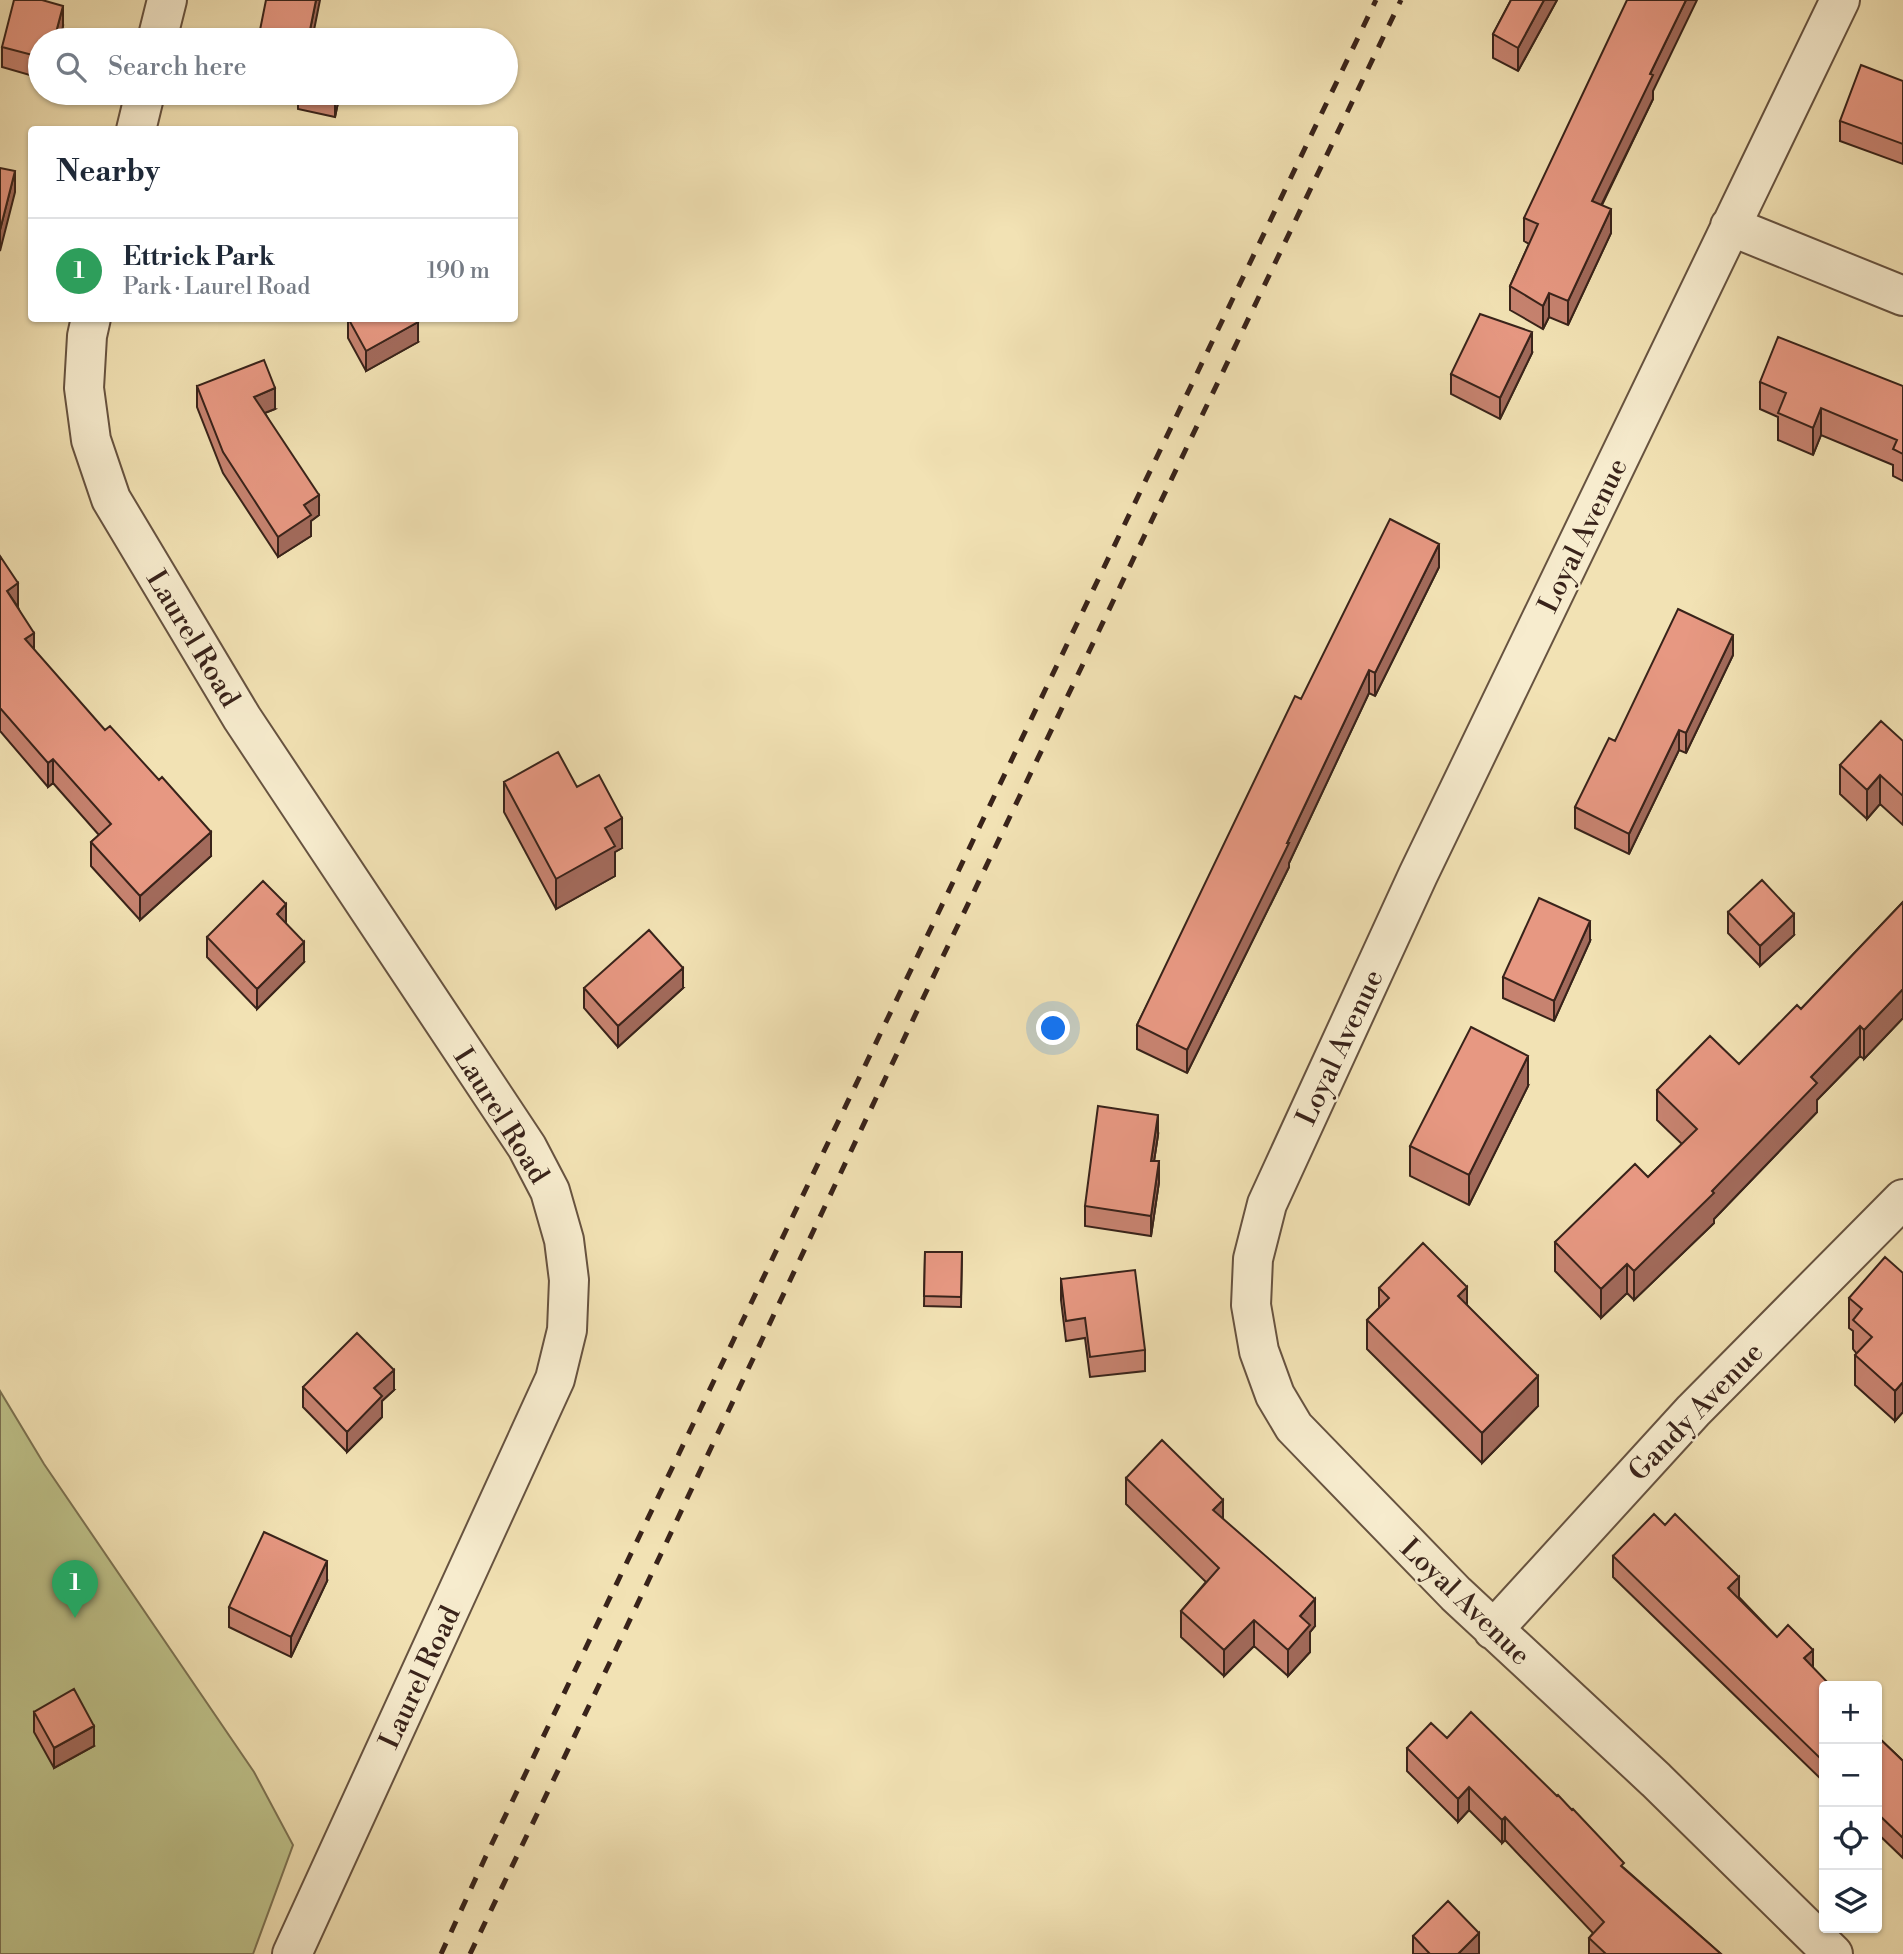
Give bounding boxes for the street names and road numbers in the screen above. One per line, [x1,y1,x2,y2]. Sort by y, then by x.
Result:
street label: Loyal Avenue [1531,453,1636,619]
street label: Laurel Road [138,564,247,714]
street label: Loyal Avenue [1289,964,1392,1131]
street label: Laurel Road [445,1041,556,1190]
street label: Gandy Avenue [1621,1335,1771,1489]
street label: Loyal Avenue [1392,1531,1537,1673]
street label: Laurel Road [372,1601,469,1755]

